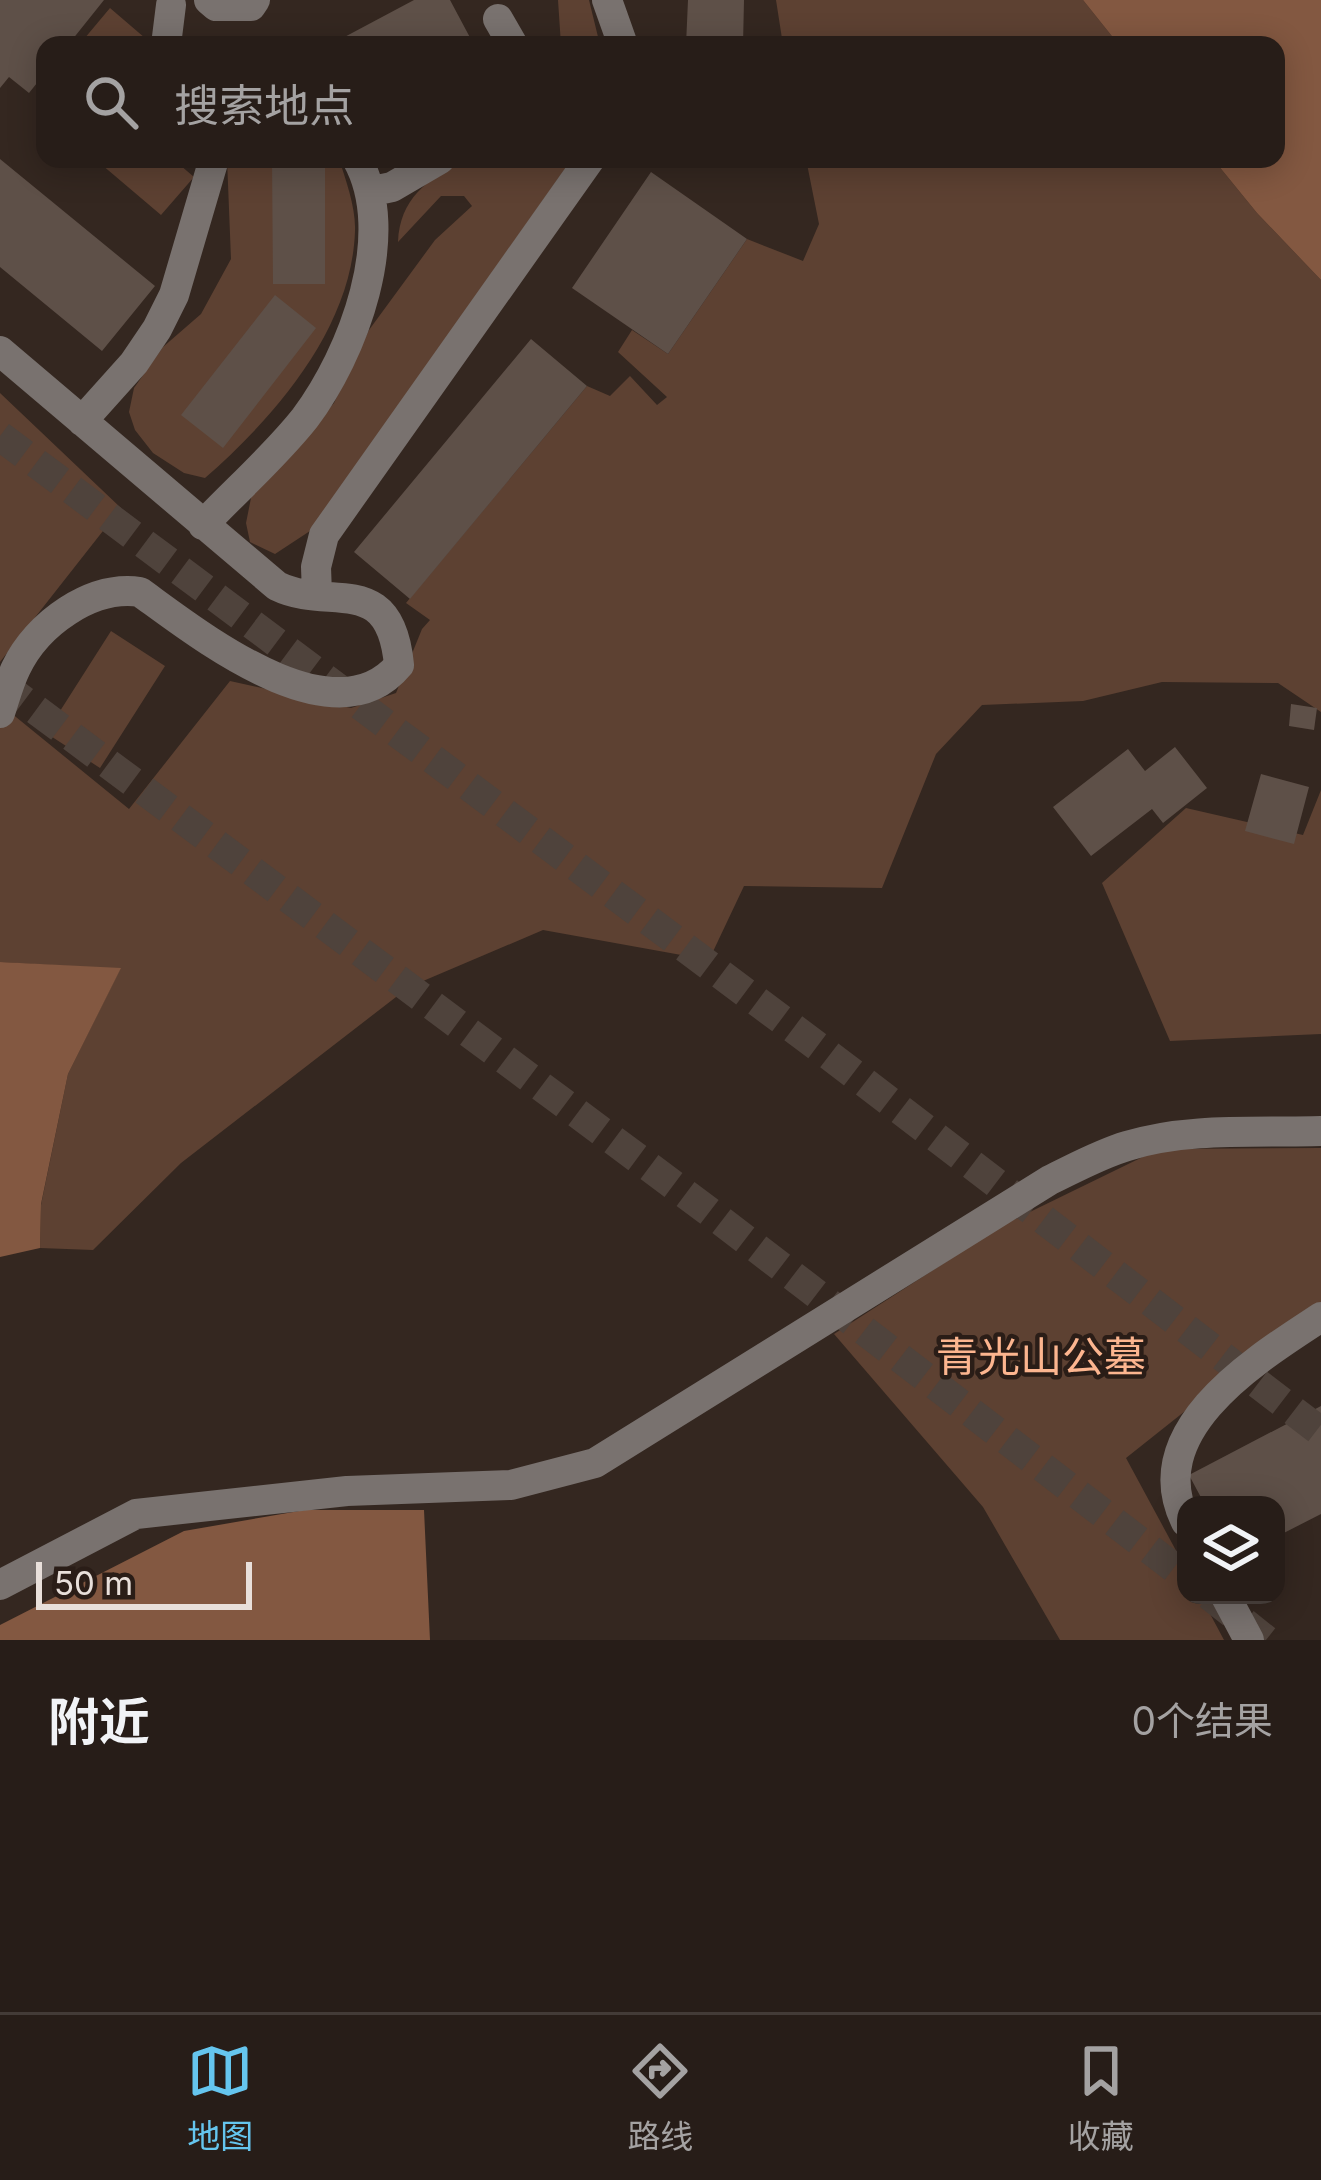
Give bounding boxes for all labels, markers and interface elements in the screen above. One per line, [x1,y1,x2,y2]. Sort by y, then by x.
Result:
search box [36,36,1285,168]
icon: search [78,69,144,135]
text: 搜索地点 [174,78,354,133]
park label: 青光山公墓 [936,1331,1146,1382]
map controls [1177,1496,1285,1604]
button: layers [1177,1496,1285,1604]
scale bar [36,1556,252,1609]
text: 50 m [54,1563,133,1603]
text: 附近 [48,1691,150,1752]
text: 0个结果 [1131,1697,1273,1744]
tab: 地图 [187,2038,253,2158]
tab: 路线 [627,2038,693,2158]
tab: 收藏 [1068,2038,1134,2158]

